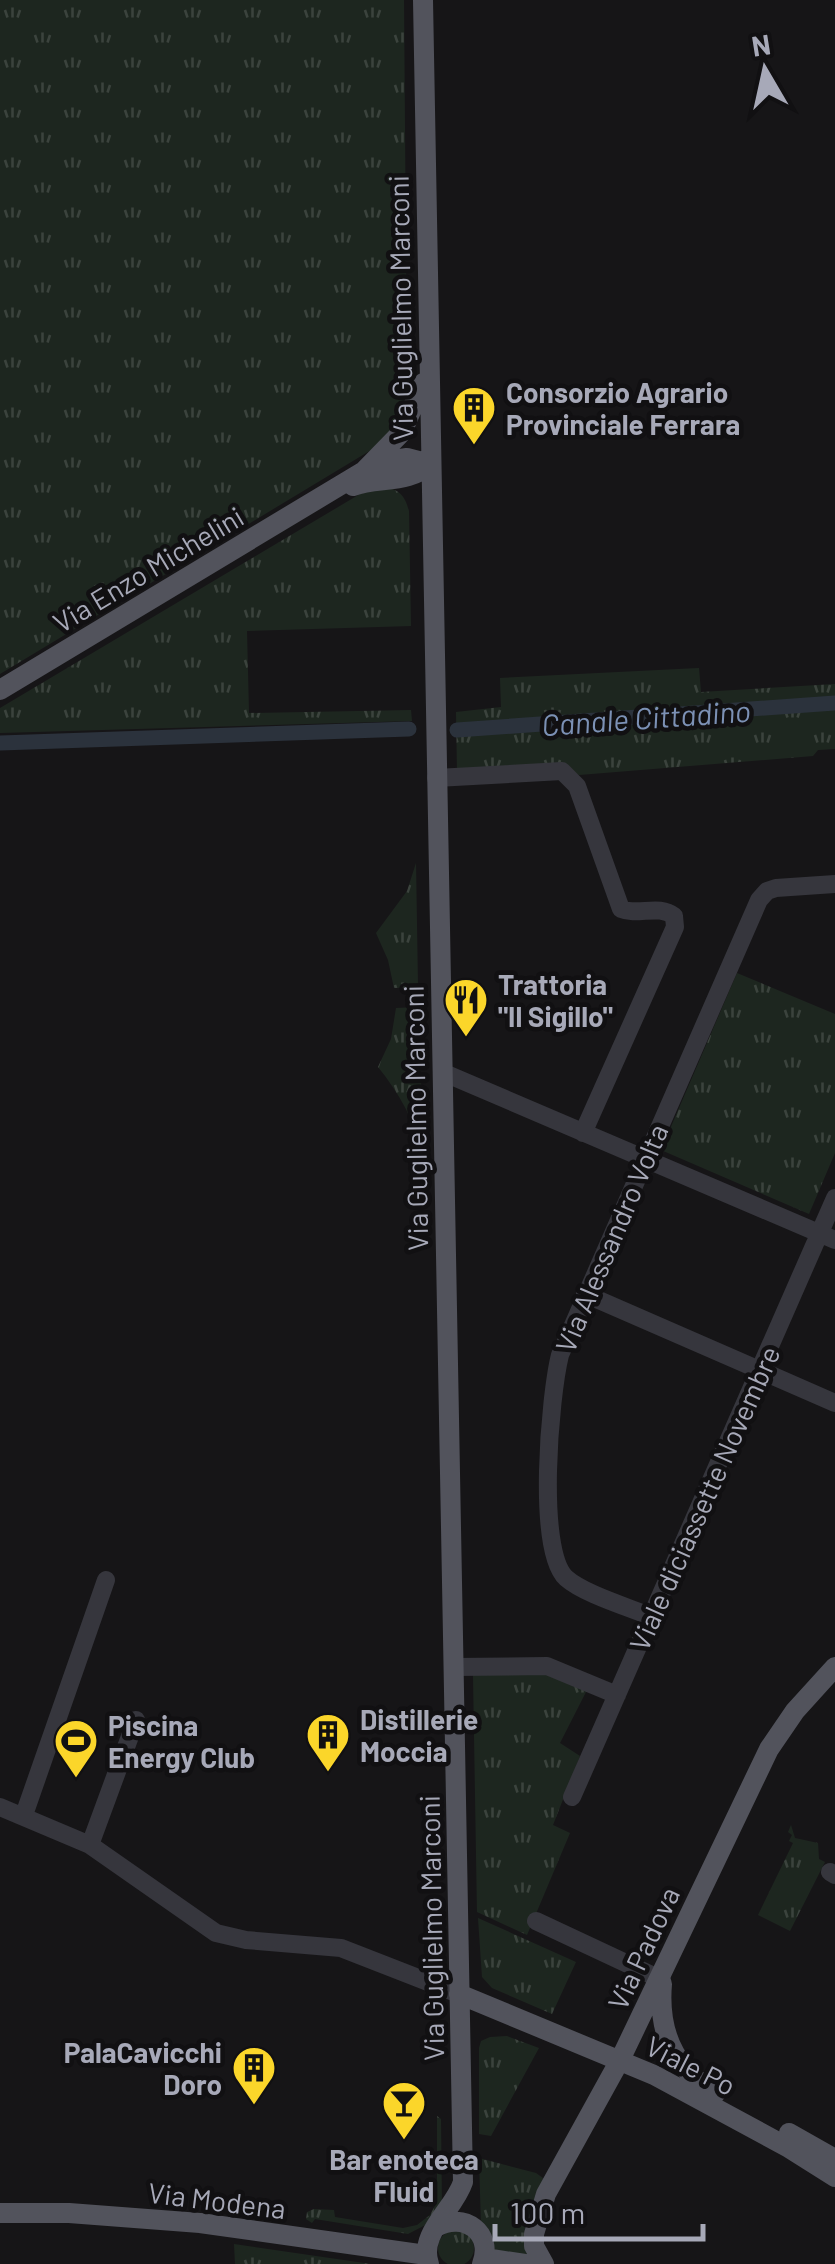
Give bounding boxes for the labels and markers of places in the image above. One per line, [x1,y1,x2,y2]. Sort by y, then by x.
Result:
place label: Consorzio Agrario Provinciale Ferrara [506,375,740,441]
building icon: Consorzio Agrario Provinciale Ferrara [451,385,497,446]
place label: Trattoria "Il Sigillo" [498,967,613,1033]
restaurant icon: Trattoria "Il Sigillo" [443,977,489,1038]
place label: Distillerie Moccia [360,1702,478,1768]
place label: Piscina Energy Club [108,1708,255,1774]
building icon: Distillerie Moccia [305,1712,351,1773]
sports icon: Piscina Energy Club [53,1718,99,1779]
place label: PalaCavicchi Doro [64,2035,222,2101]
building icon: PalaCavicchi Doro [231,2045,277,2106]
bar icon: Bar enoteca Fluid [381,2080,427,2141]
place label: Bar enoteca Fluid [329,2142,479,2208]

